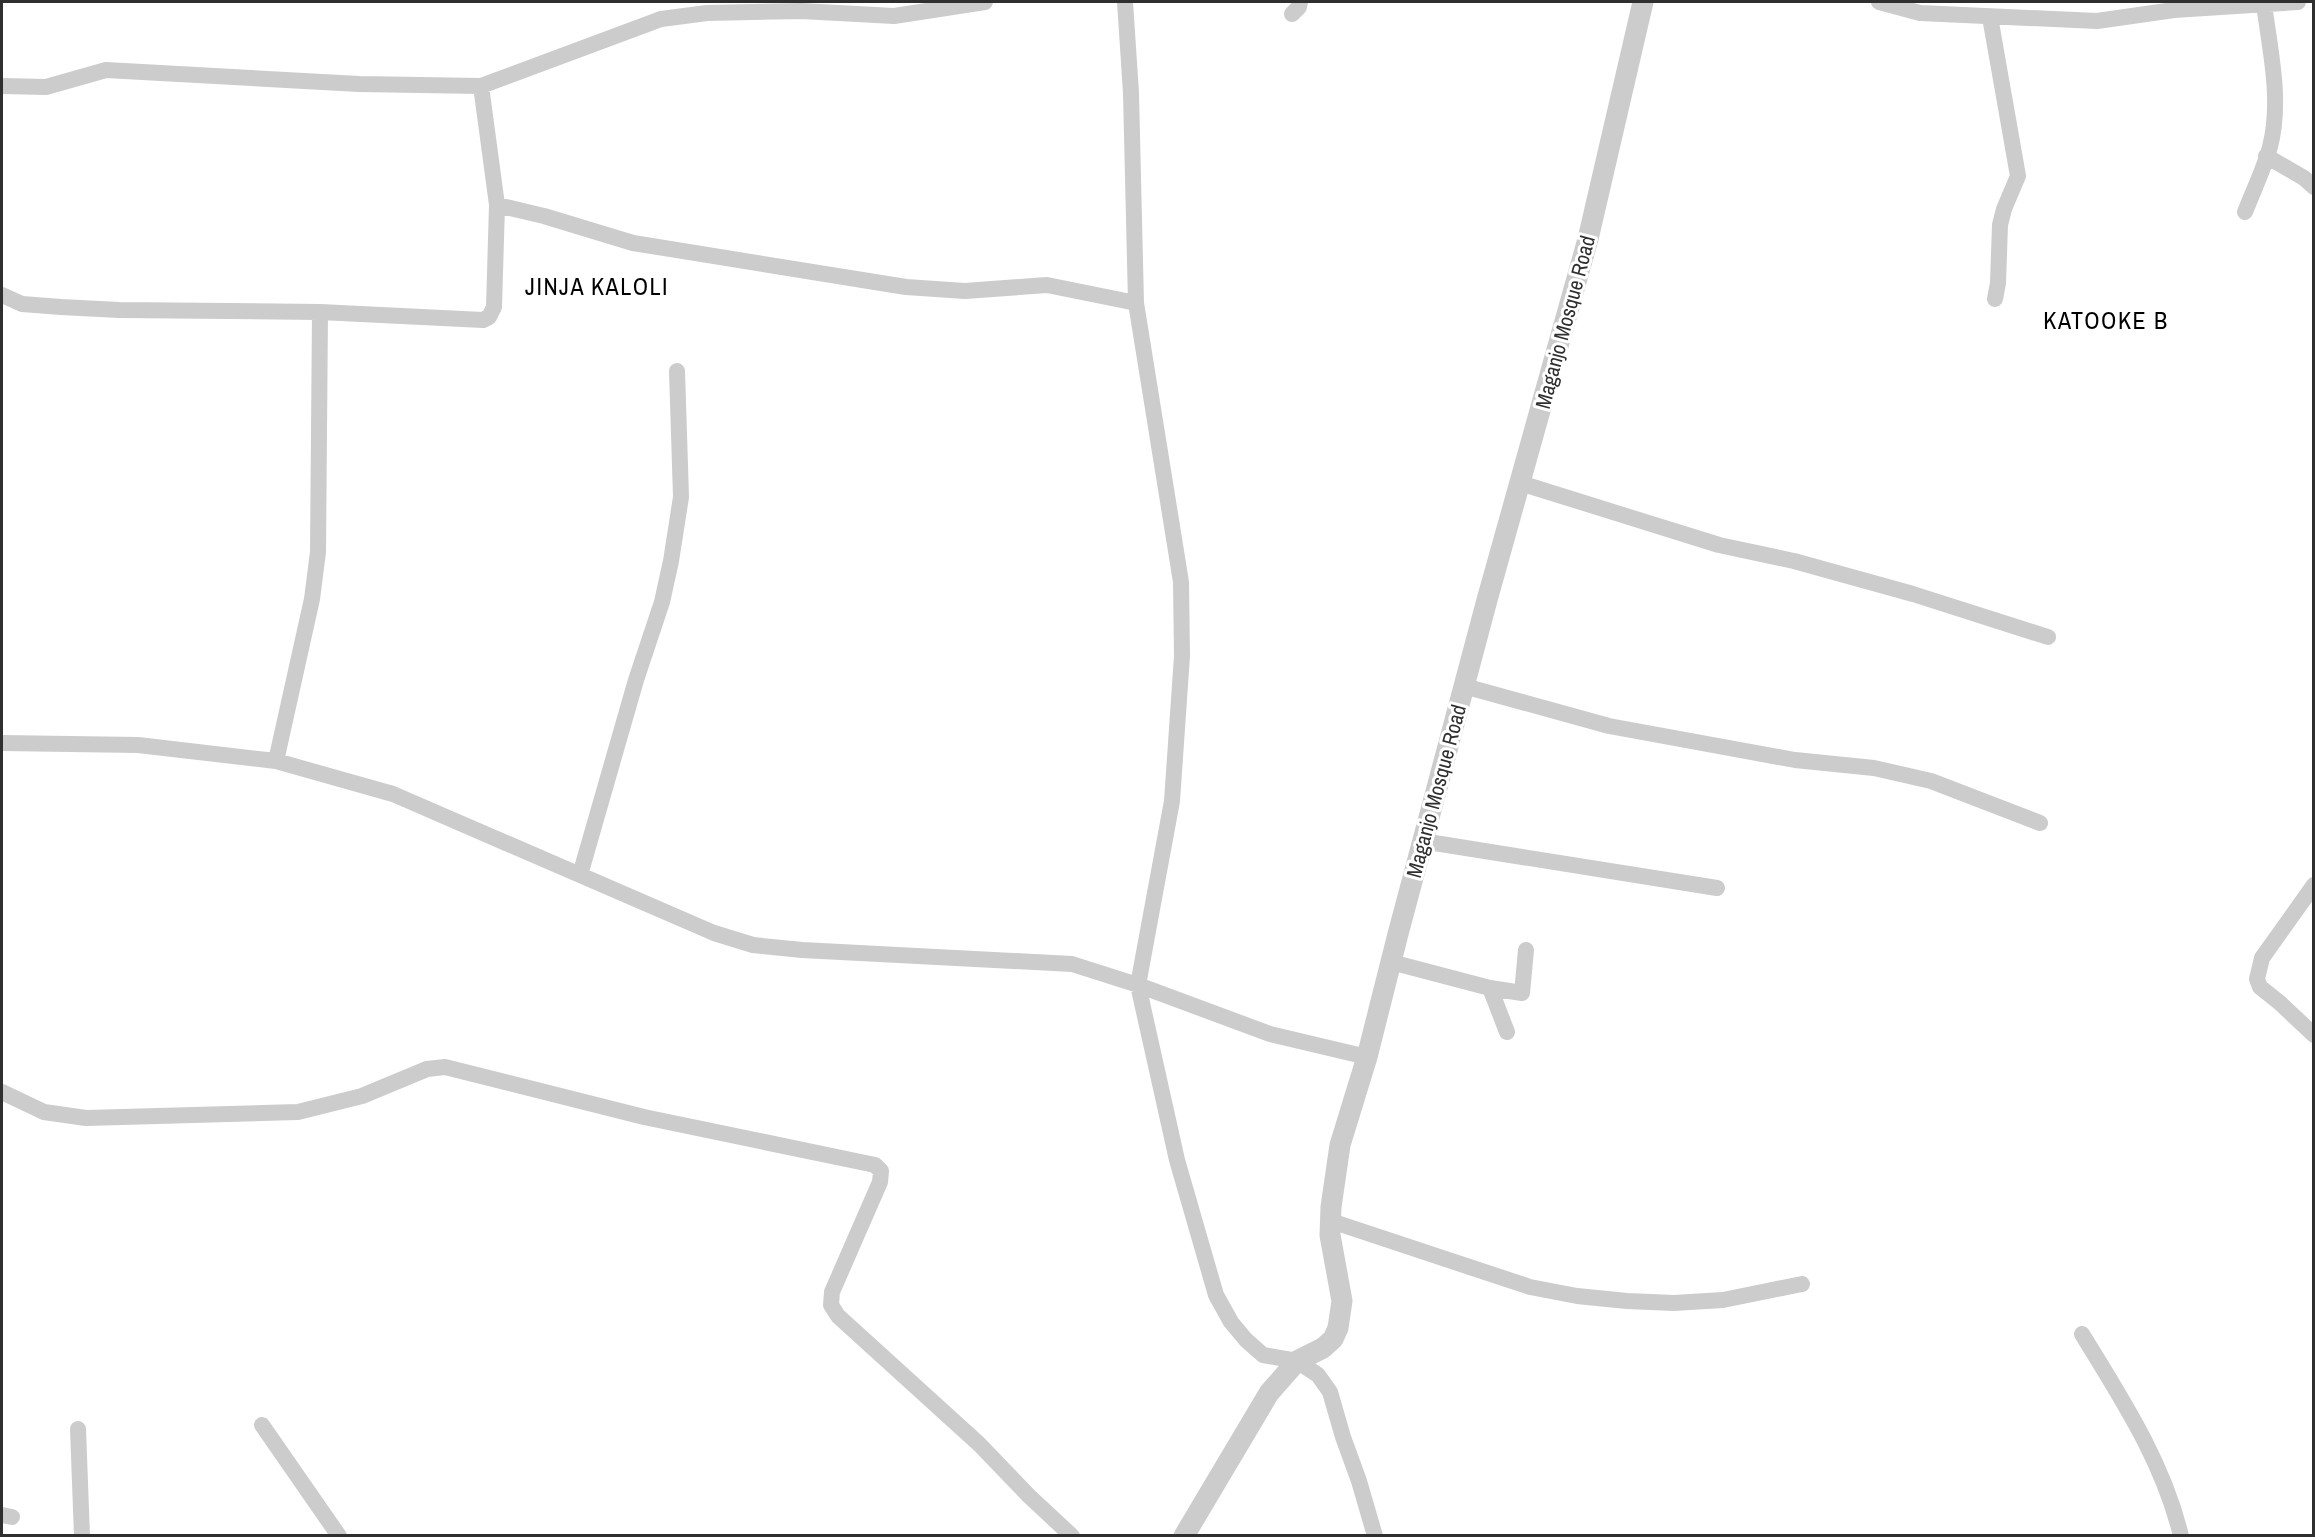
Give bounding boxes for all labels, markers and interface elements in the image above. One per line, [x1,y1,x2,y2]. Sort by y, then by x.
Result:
street label: Maganjo Mosque Road [1528,232,1602,412]
district label: JINJA KALOLI [525,270,669,302]
district label: KATOOKE B [2043,304,2169,336]
street label: Maganjo Mosque Road [1399,701,1473,881]

